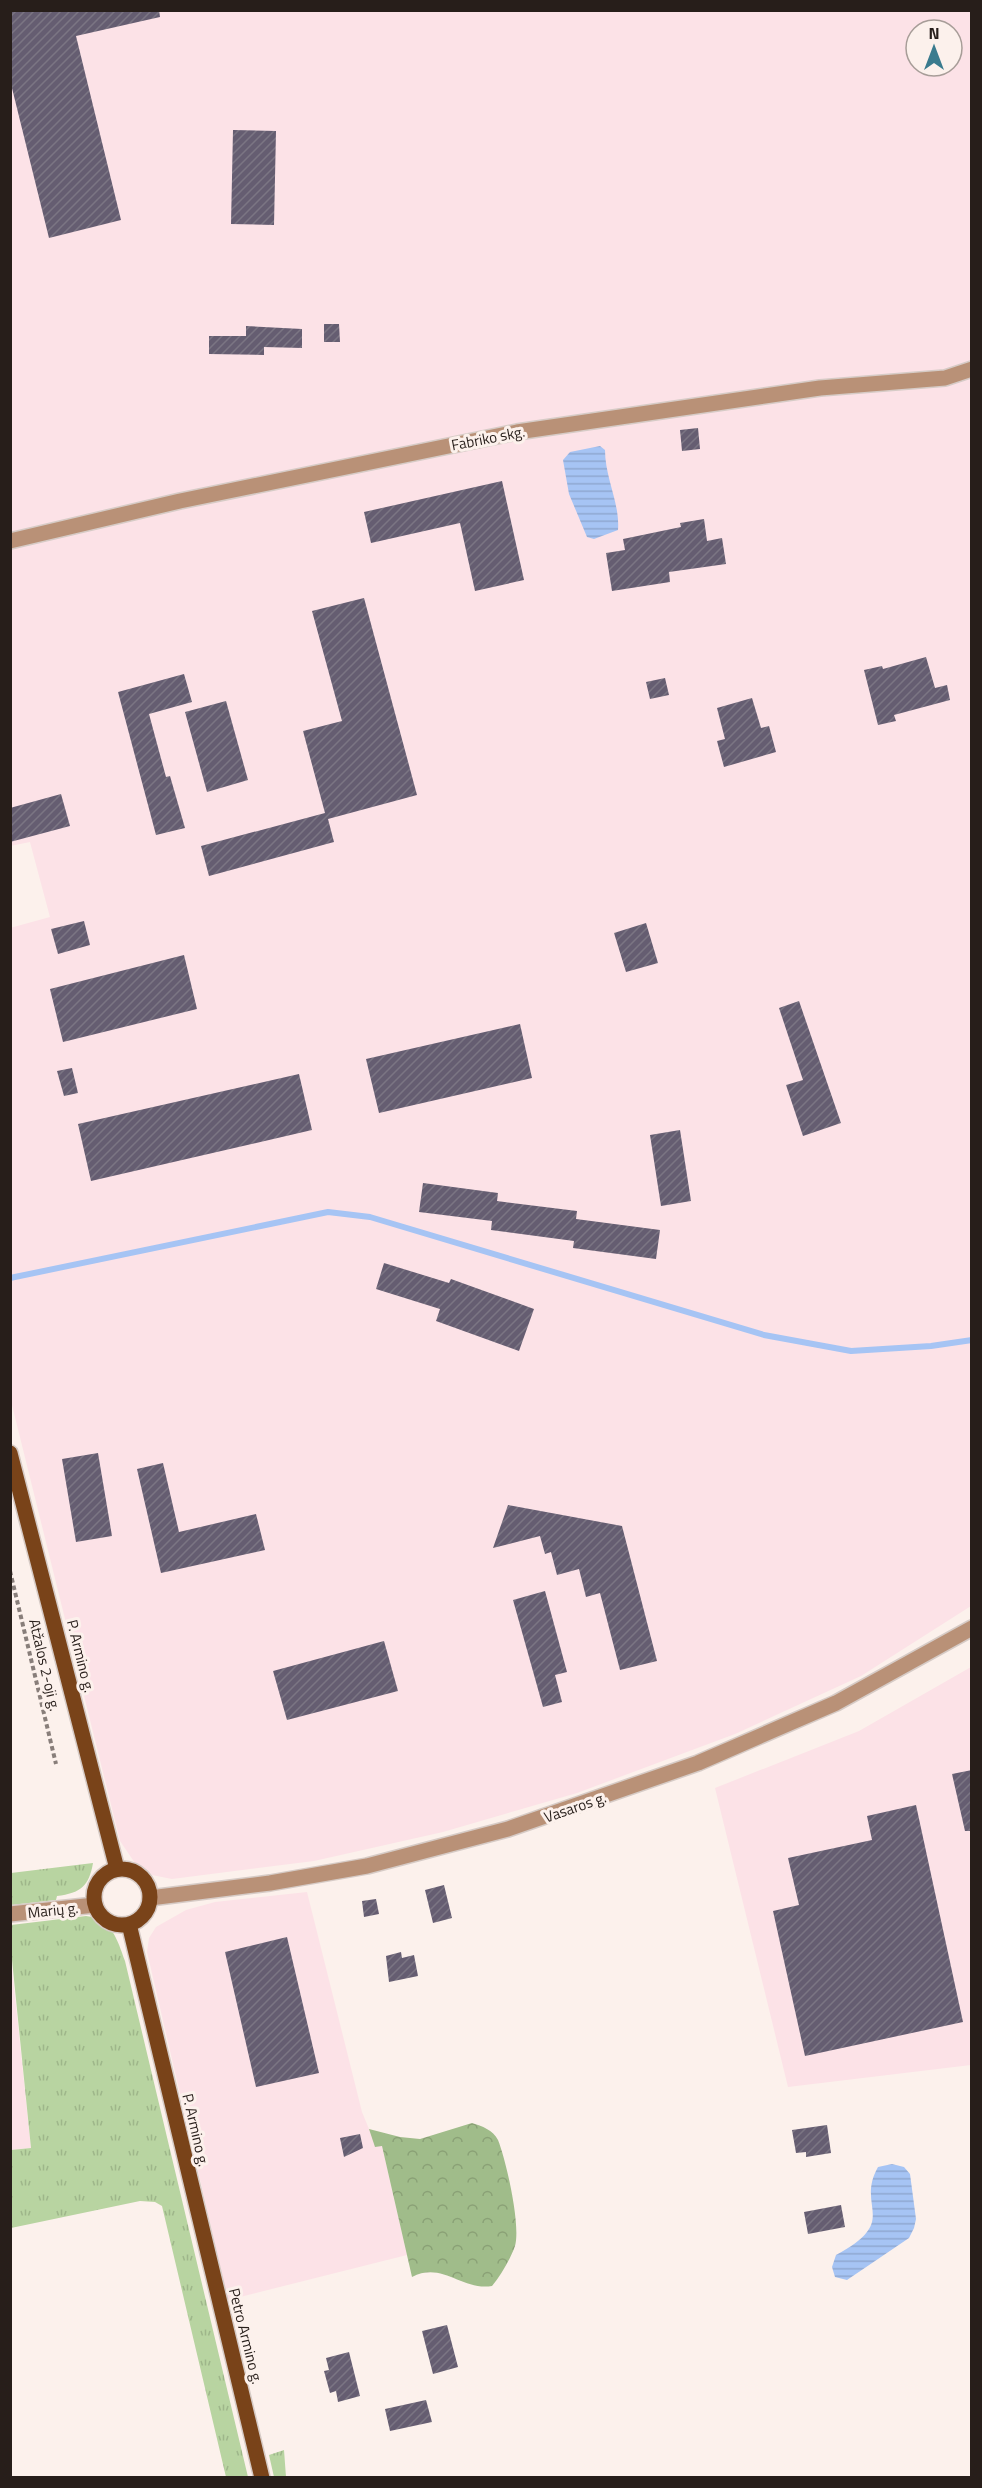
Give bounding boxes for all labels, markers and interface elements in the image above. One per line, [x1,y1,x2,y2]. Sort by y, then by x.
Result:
north arrow [904,18,964,78]
text: N [928,21,940,45]
street label: Fabriko skg. [449,420,527,456]
street label: Atžalos 2-oji g. [23,1617,67,1713]
street label: P. Armino g. [61,1617,101,1695]
street label: Vasaros g. [541,1786,609,1828]
street label: Marių g. [27,1896,79,1924]
street label: P. Armino g. [176,2091,216,2169]
street label: Petro Armino g. [223,2286,269,2386]

